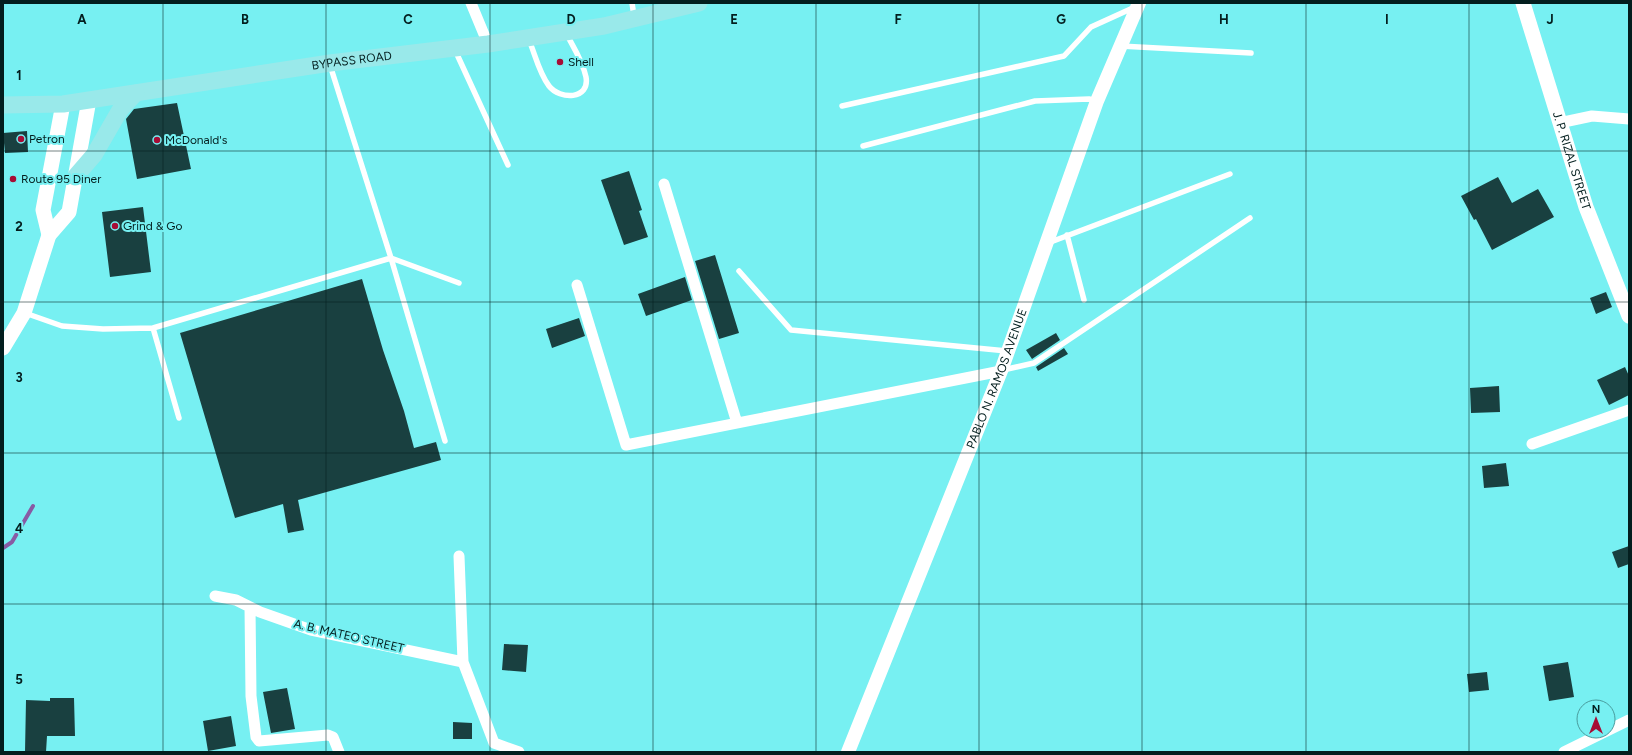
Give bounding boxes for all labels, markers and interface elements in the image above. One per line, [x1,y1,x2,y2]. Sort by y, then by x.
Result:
text: A [77,12,87,27]
text: B [241,12,249,27]
text: C [403,12,413,27]
text: D [566,12,576,27]
text: E [730,12,738,27]
text: F [894,12,902,27]
text: G [1056,12,1066,27]
text: H [1219,12,1229,27]
text: I [1385,12,1389,27]
text: J [1546,12,1554,27]
street label: BYPASS ROAD [311,49,393,73]
place label: Shell [568,55,594,69]
marker: Shell [555,57,565,67]
text: 1 [16,68,22,83]
street label: J. P. RIZAL STREET [1550,110,1594,212]
place label: Petron [29,132,65,146]
place label: McDonald's [165,133,228,147]
marker: Petron [16,134,26,144]
marker: McDonald's [152,135,162,145]
place label: Route 95 Diner [21,172,101,186]
marker: Route 95 Diner [8,174,18,184]
text: 2 [15,219,23,234]
place label: Grind & Go [123,219,182,233]
marker: Grind & Go [110,221,120,231]
street label: PABLO N. RAMOS AVENUE [964,307,1030,451]
text: 3 [15,370,23,385]
text: 4 [15,521,23,536]
street label: A. B. MATEO STREET [292,616,406,656]
text: 5 [15,672,23,687]
north arrow [1576,699,1616,739]
text: N [1592,703,1600,716]

